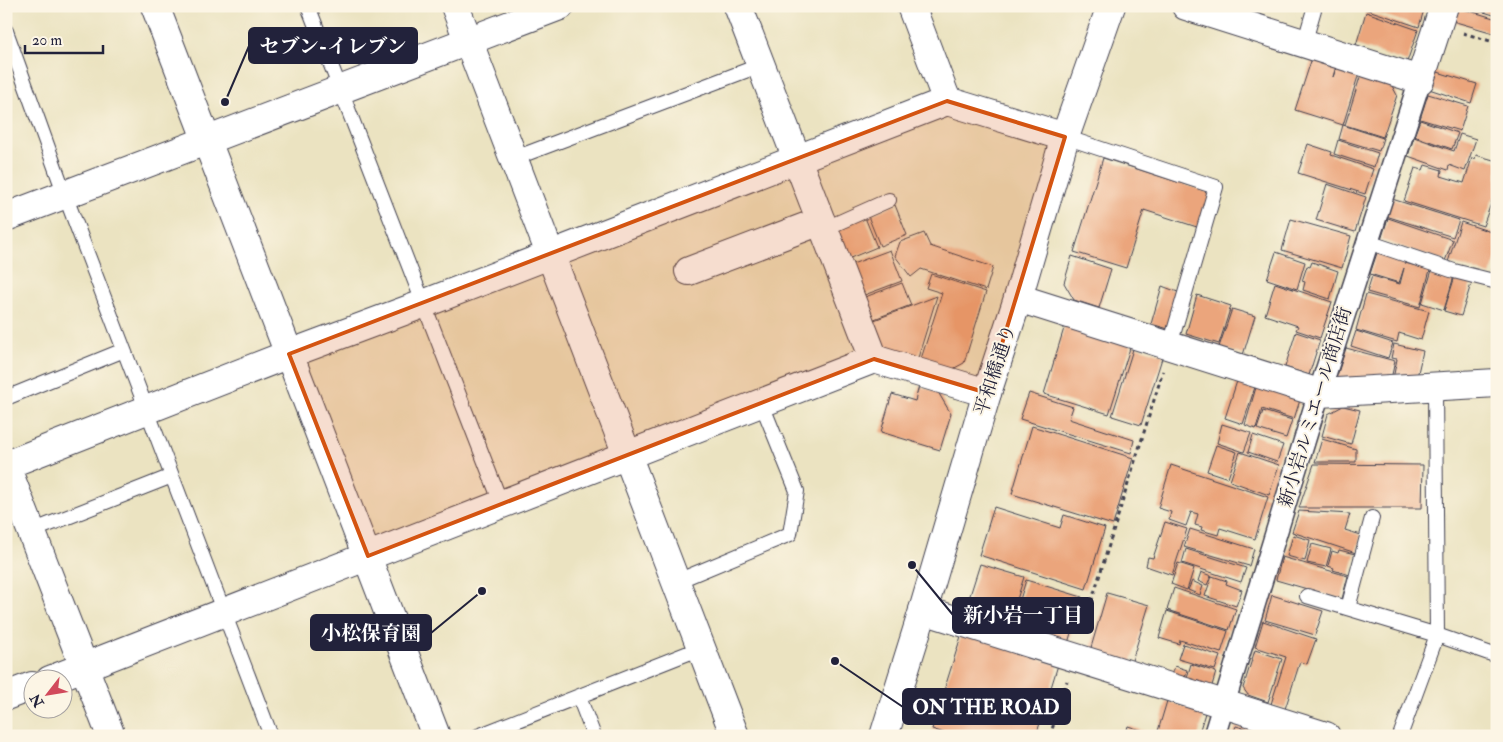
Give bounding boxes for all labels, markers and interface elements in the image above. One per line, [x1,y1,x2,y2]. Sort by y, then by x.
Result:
scale bar [25,22,102,54]
callout: セブン-イレブン [249,28,417,63]
text: 20 m [32,31,62,50]
text: セブン-イレブン [260,34,406,59]
street label: 新小岩ルミエール商店街 [1273,304,1357,510]
street label: 平和橋通り [969,321,1021,419]
callout: 新小岩一丁目 [953,598,1093,633]
text: 新小岩一丁目 [963,603,1083,628]
callout: 小松保育園 [311,615,431,650]
text: 小松保育園 [321,621,421,646]
north arrow [22,670,72,720]
callout: ON THE ROAD [903,689,1070,724]
text: N [27,690,48,711]
text: ON THE ROAD [913,695,1059,720]

